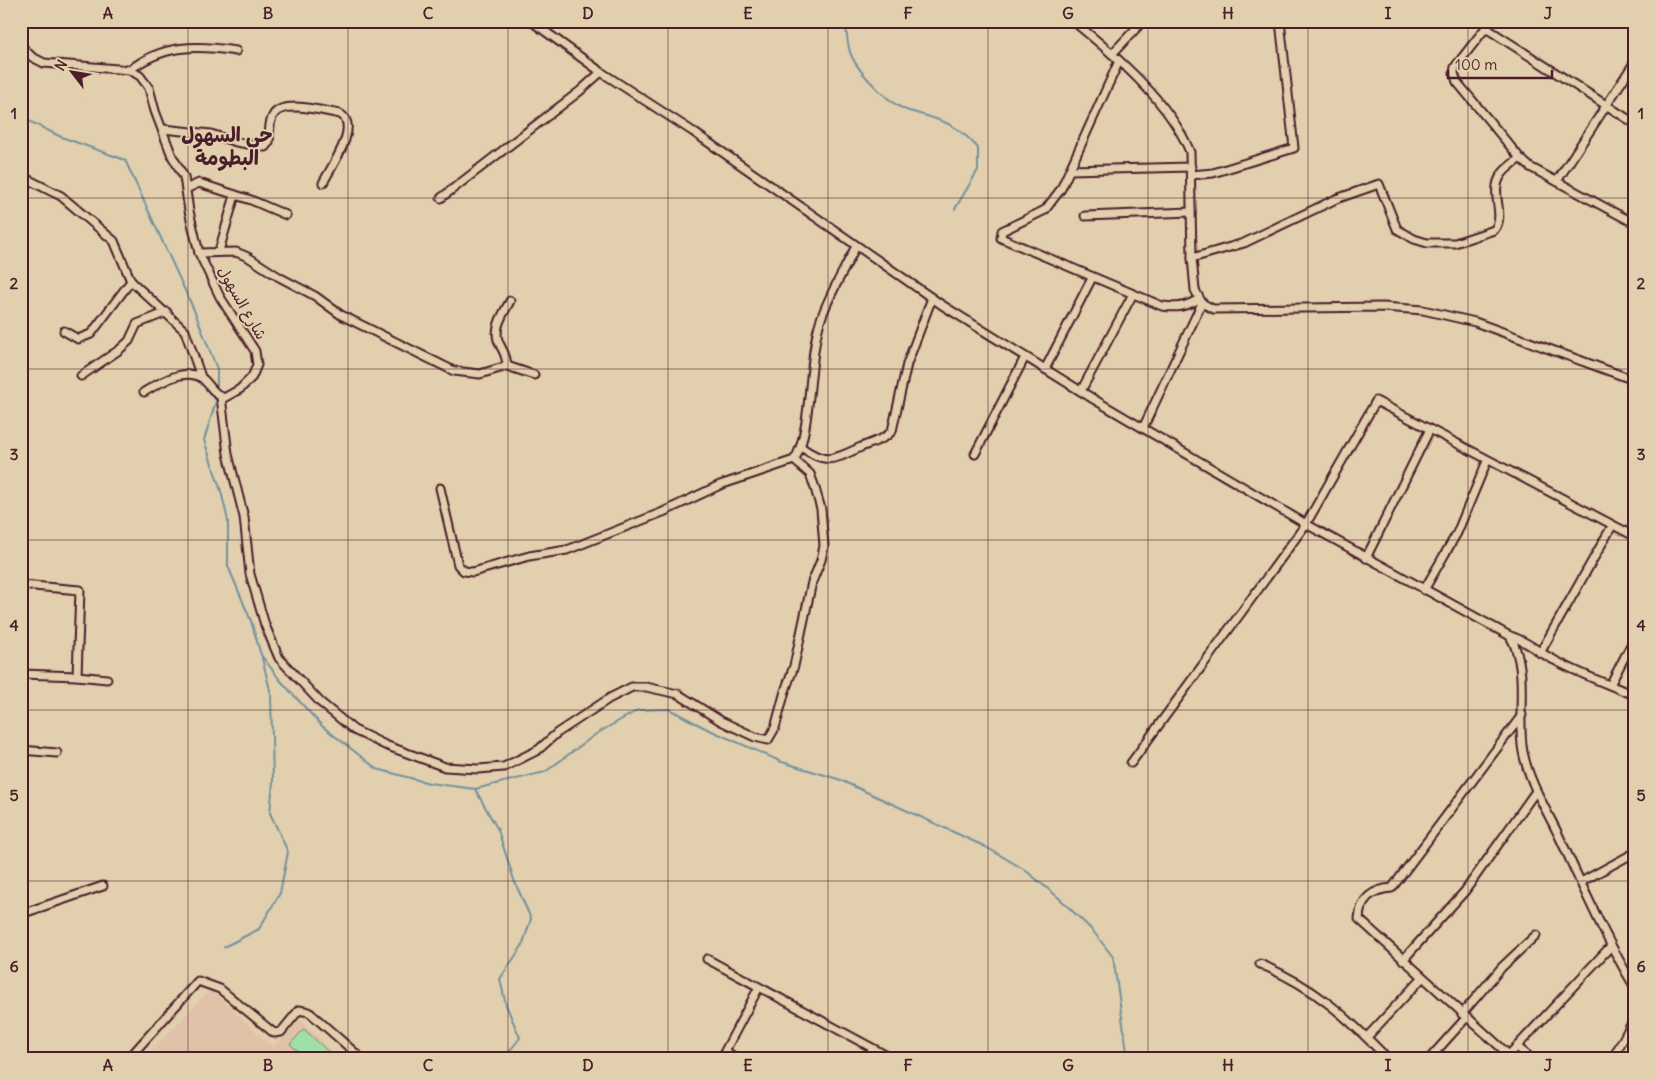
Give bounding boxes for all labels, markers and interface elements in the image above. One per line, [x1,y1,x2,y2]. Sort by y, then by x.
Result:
text: A [103,3,113,23]
text: B [263,3,274,23]
text: C [423,3,434,23]
text: D [582,3,594,23]
text: E [743,3,753,23]
text: F [903,3,913,23]
text: G [1062,3,1074,23]
text: H [1222,3,1234,23]
text: I [1385,3,1392,23]
text: J [1544,3,1553,23]
north arrow [48,48,98,98]
scale bar [1448,48,1551,80]
text: 100 m [1455,55,1497,74]
text: N [51,57,71,74]
text: 1 [11,103,17,123]
text: 1 [1638,103,1644,123]
district label: حي السهول البطومة [181,122,273,171]
street label: شارع السهول [213,263,271,343]
text: 2 [10,273,19,293]
text: 2 [1637,273,1646,293]
text: 3 [9,444,19,464]
text: 3 [1636,444,1646,464]
text: 4 [9,615,19,635]
text: 4 [1636,615,1646,635]
text: 5 [9,785,19,805]
text: 5 [1636,785,1646,805]
text: 6 [9,956,19,976]
text: 6 [1636,956,1646,976]
text: A [103,1055,113,1075]
text: B [263,1055,274,1075]
text: C [423,1055,434,1075]
text: D [582,1055,594,1075]
text: E [743,1055,753,1075]
text: F [903,1055,913,1075]
text: G [1062,1055,1074,1075]
text: H [1222,1055,1234,1075]
text: I [1385,1055,1392,1075]
text: J [1544,1055,1553,1075]

